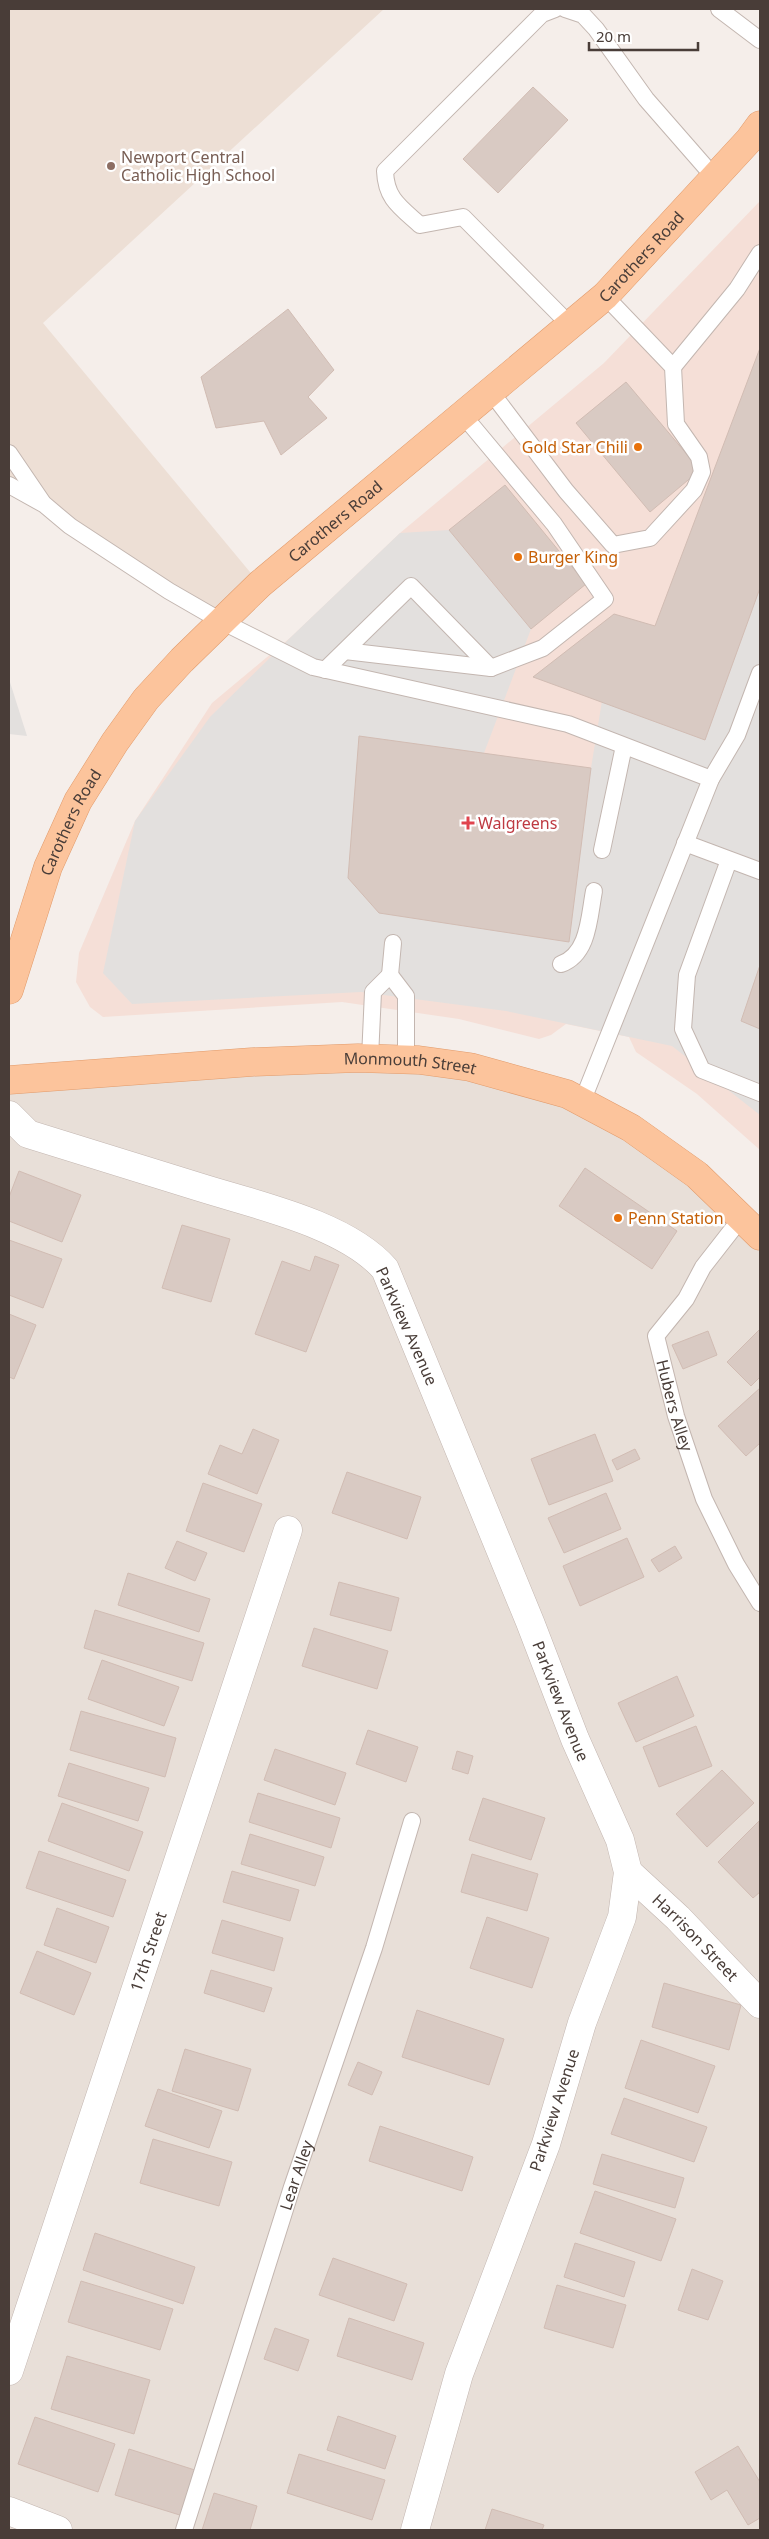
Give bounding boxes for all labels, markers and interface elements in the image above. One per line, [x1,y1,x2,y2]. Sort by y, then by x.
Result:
scale bar [589,20,698,52]
text: 20 m [596,26,631,46]
place label: Newport Central Catholic High School [121,146,275,186]
marker: Newport Central Catholic High School [105,160,117,172]
street label: Carothers Road [594,206,689,307]
place label: Gold Star Chili [522,436,628,458]
marker: Gold Star Chili [632,441,644,453]
street label: Carothers Road [283,475,387,567]
place label: Burger King [528,546,618,568]
marker: Burger King [512,551,524,563]
street label: Carothers Road [35,765,106,878]
place label: Walgreens [478,812,557,834]
marker: Walgreens [462,817,474,829]
street label: Monmouth Street [343,1047,479,1079]
place label: Penn Station [628,1207,724,1229]
marker: Penn Station [612,1212,624,1224]
street label: Parkview Avenue [371,1263,443,1389]
street label: Hubers Alley [651,1357,698,1455]
street label: Parkview Avenue [527,1638,595,1765]
street label: Harrison Street [648,1889,744,1986]
street label: 17th Street [125,1908,172,1994]
street label: Parkview Avenue [524,2046,584,2174]
street label: Lear Alley [274,2137,318,2213]

